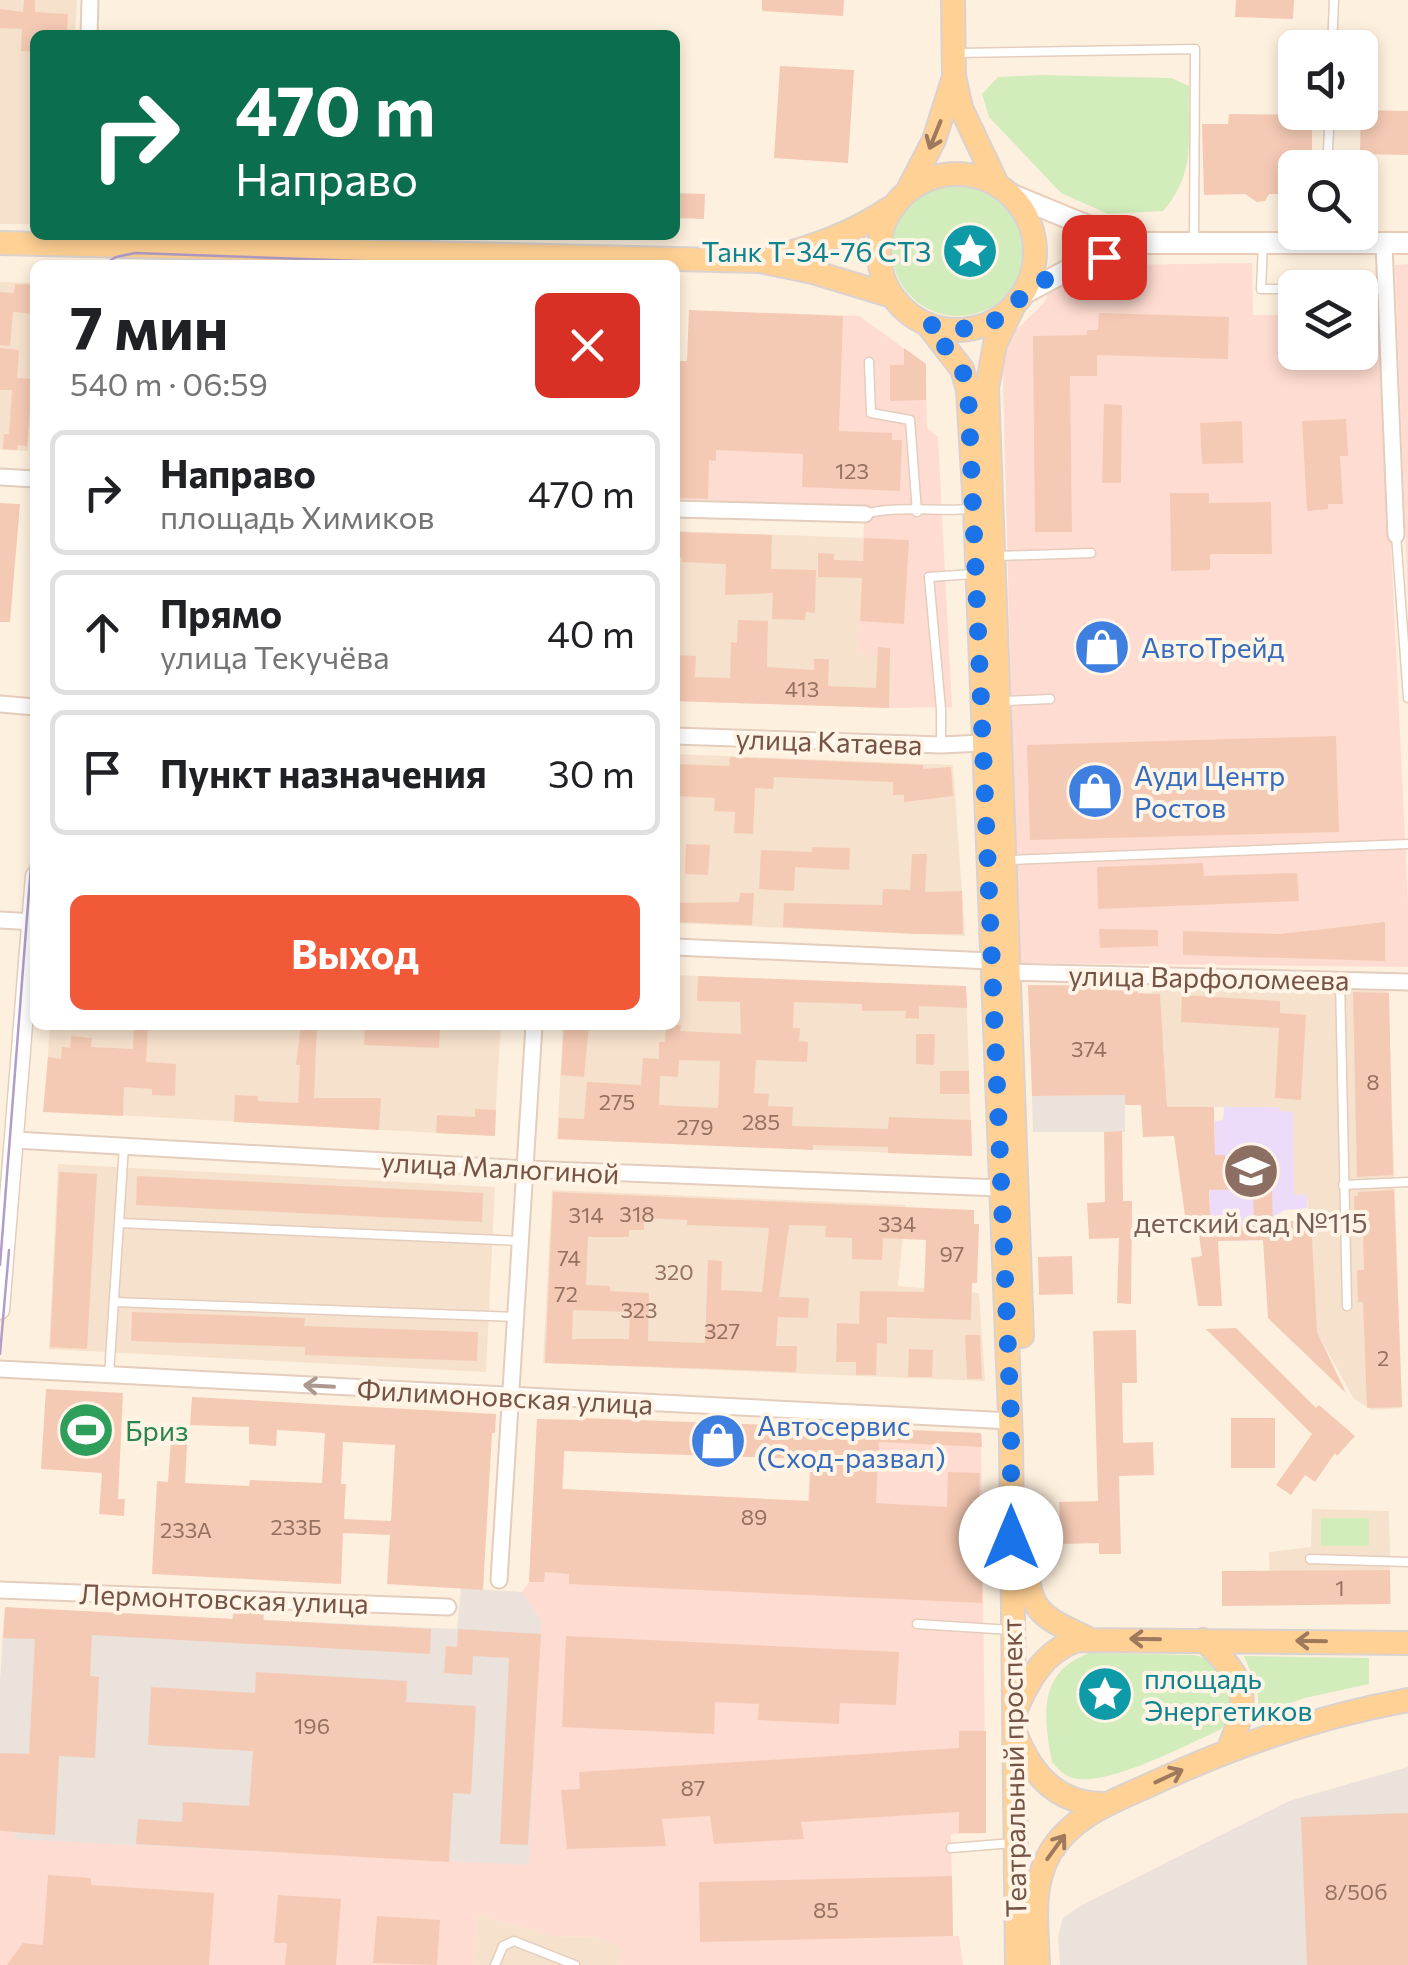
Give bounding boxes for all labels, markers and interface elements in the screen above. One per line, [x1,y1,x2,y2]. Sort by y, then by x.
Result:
map controls [1278,30,1378,370]
button: sound [1278,30,1378,130]
text: 470 m [235,65,436,150]
icon: right [70,70,200,200]
one-way arrow [924,119,942,149]
text: Направо [235,150,418,205]
button: search [1278,150,1378,250]
pin [1062,215,1147,300]
place icon: Танк Т-34-76 СТЗ [940,221,1000,281]
icon: arrive [1077,230,1132,285]
place label: Танк Т-34-76 СТЗ [702,234,931,268]
button: layers [1278,270,1378,370]
text: 7 мин [70,289,229,362]
button: close [535,293,640,398]
text: 540 m · 06:59 [70,363,268,403]
text: Направо [160,449,316,496]
house number: 123 [835,457,869,484]
icon: right [75,465,130,520]
text: 470 m [528,469,635,516]
text: площадь Химиков [160,496,435,536]
text: Прямо [160,589,282,636]
icon: ahead [75,605,130,660]
text: 40 m [547,609,635,656]
shop icon: АвтоТрейд [1072,617,1132,677]
place label: АвтоТрейд [1141,630,1284,664]
text: улица Текучёва [160,636,390,676]
house number: 413 [785,675,819,702]
street label: улица Катаева [735,721,923,761]
icon: arrive [75,745,130,800]
text: Пункт назначения [160,749,487,796]
text: 30 m [548,749,635,796]
place label: Ауди Центр Ростов [1134,758,1285,824]
shop icon: Ауди Центр Ростов [1065,761,1125,821]
button: Выход [70,895,640,1010]
street label: улица Варфоломеева [1068,958,1350,996]
house number: 374 [1071,1035,1107,1062]
house number: 8 [1366,1068,1380,1095]
house number: 275 [599,1088,635,1115]
house number: 285 [742,1108,780,1135]
house number: 279 [676,1113,714,1140]
school or university icon: детский сад №115 [1221,1141,1281,1201]
street label: улица Малюгиной [380,1144,620,1190]
house number: 318 [619,1200,655,1227]
house number: 314 [568,1201,604,1228]
place label: детский сад №115 [1134,1205,1368,1239]
house number: 334 [878,1210,916,1237]
house number: 97 [940,1240,964,1267]
house number: 74 [557,1244,581,1271]
house number: 320 [655,1258,693,1285]
house number: 72 [554,1280,578,1307]
house number: 323 [620,1296,658,1323]
house number: 327 [704,1317,740,1344]
house number: 2 [1377,1344,1389,1371]
street label: Филимоновская улица [356,1371,654,1421]
one-way arrow [304,1376,336,1395]
sports icon: Бриз [56,1400,116,1460]
place label: Автосервис (Сход-развал) [757,1408,946,1474]
shop icon: Автосервис (Сход-развал) [688,1411,748,1471]
place label: Бриз [125,1413,189,1447]
position arrow [959,1486,1063,1590]
house number: 89 [741,1503,767,1530]
house number: 233Б [270,1513,322,1540]
house number: 233А [160,1516,212,1543]
house number: 1 [1335,1574,1345,1601]
street label: Лермонтовская улица [79,1576,369,1620]
street label: Театральный проспект [993,1618,1033,1918]
one-way arrow [1130,1630,1162,1648]
one-way arrow [1295,1632,1327,1651]
place label: площадь Энергетиков [1144,1661,1312,1727]
place icon: площадь Энергетиков [1075,1664,1135,1724]
house number: 196 [294,1712,330,1739]
one-way arrow [1153,1766,1184,1784]
house number: 87 [681,1774,705,1801]
one-way arrow [1045,1834,1066,1861]
house number: 8/50б [1324,1878,1388,1905]
house number: 85 [813,1896,839,1923]

